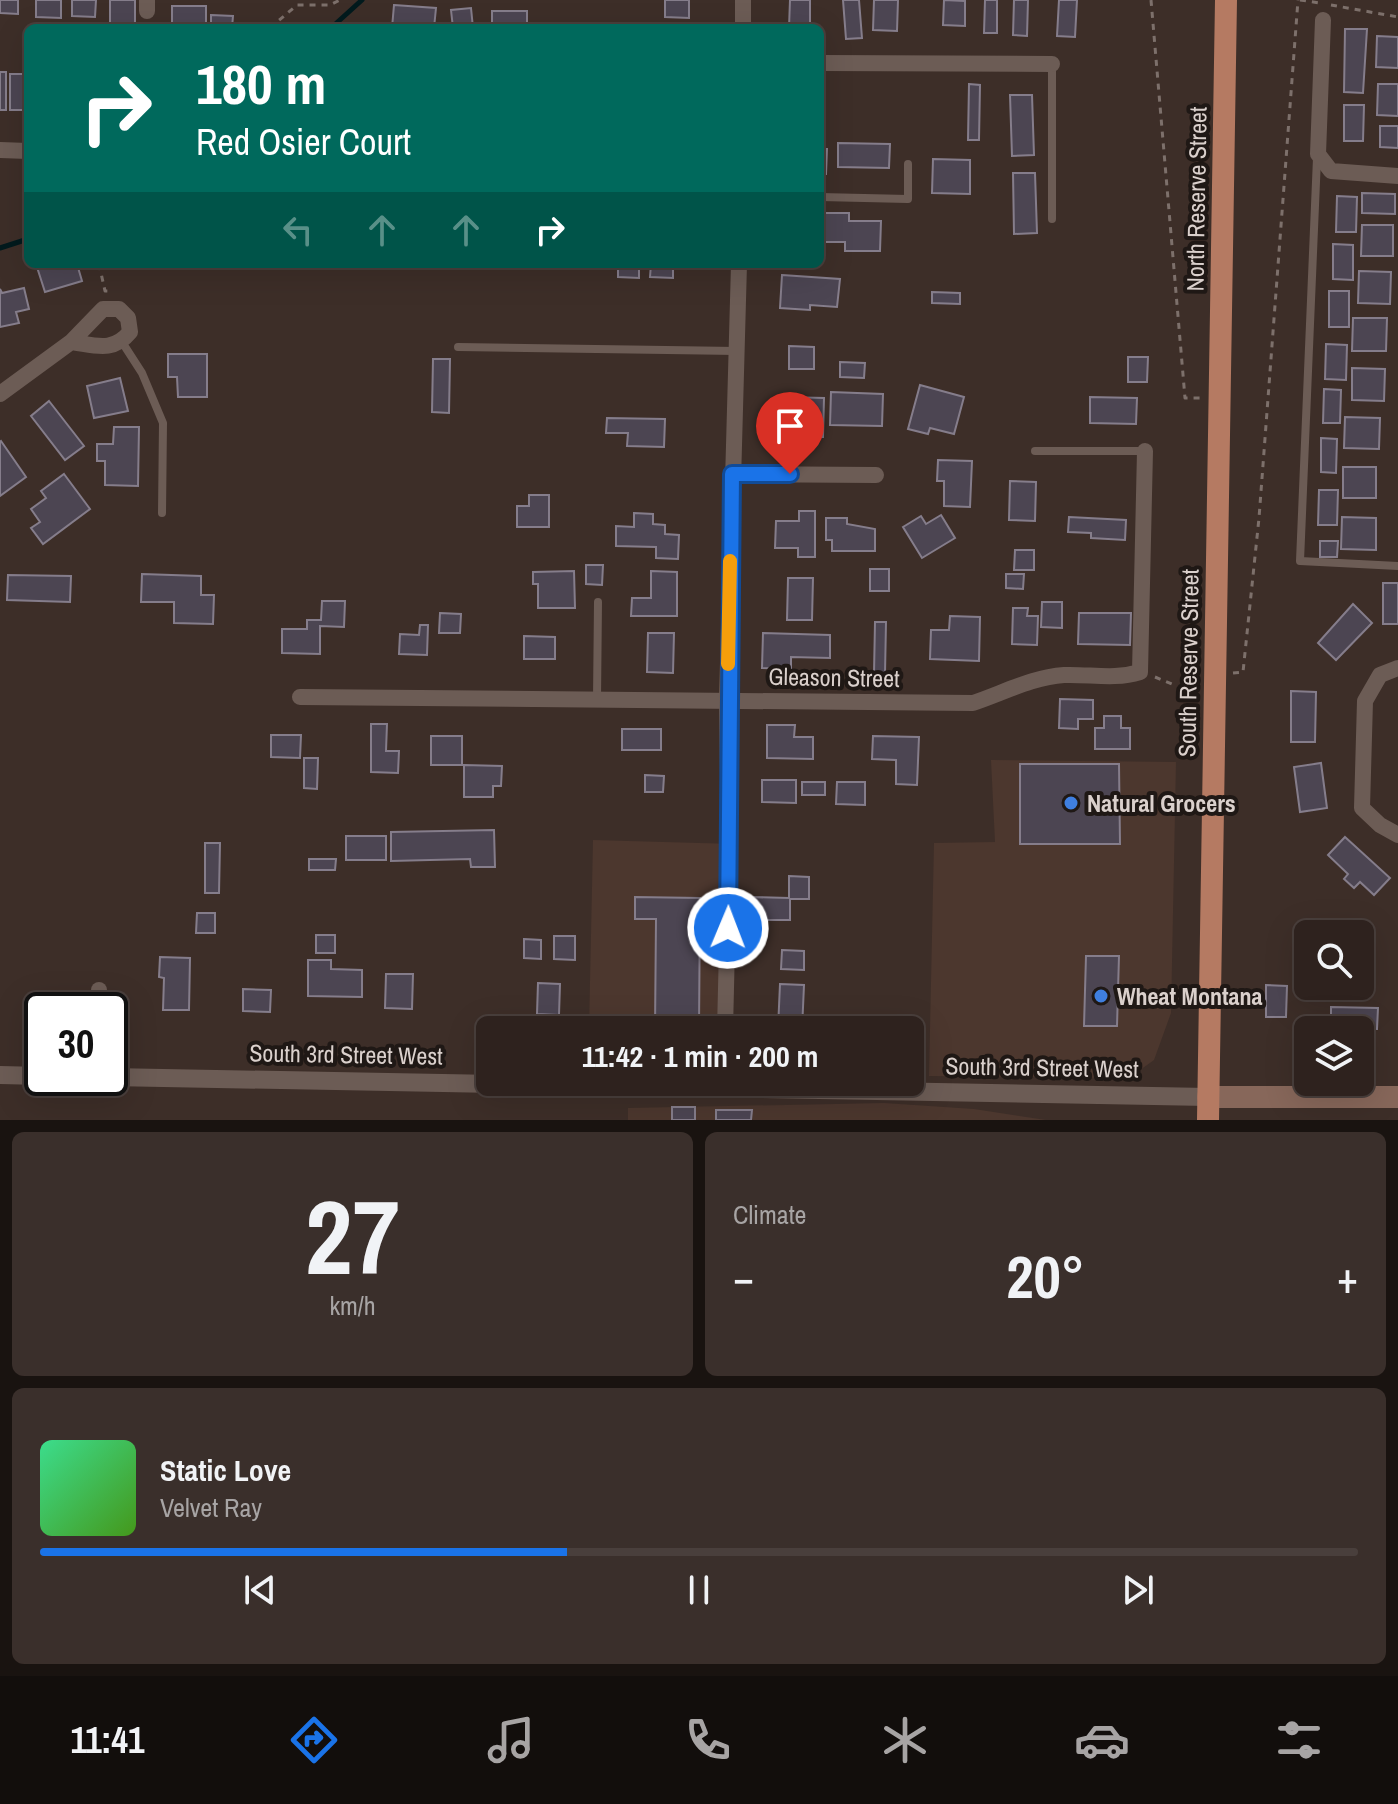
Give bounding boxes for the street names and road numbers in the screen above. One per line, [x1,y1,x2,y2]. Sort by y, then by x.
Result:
street label: North Reserve Street [1178,106,1214,292]
street label: South Reserve Street [1170,568,1206,757]
street label: Gleason Street [768,660,900,694]
street label: South 3rd Street West [249,1036,443,1072]
street label: South 3rd Street West [945,1049,1139,1085]

